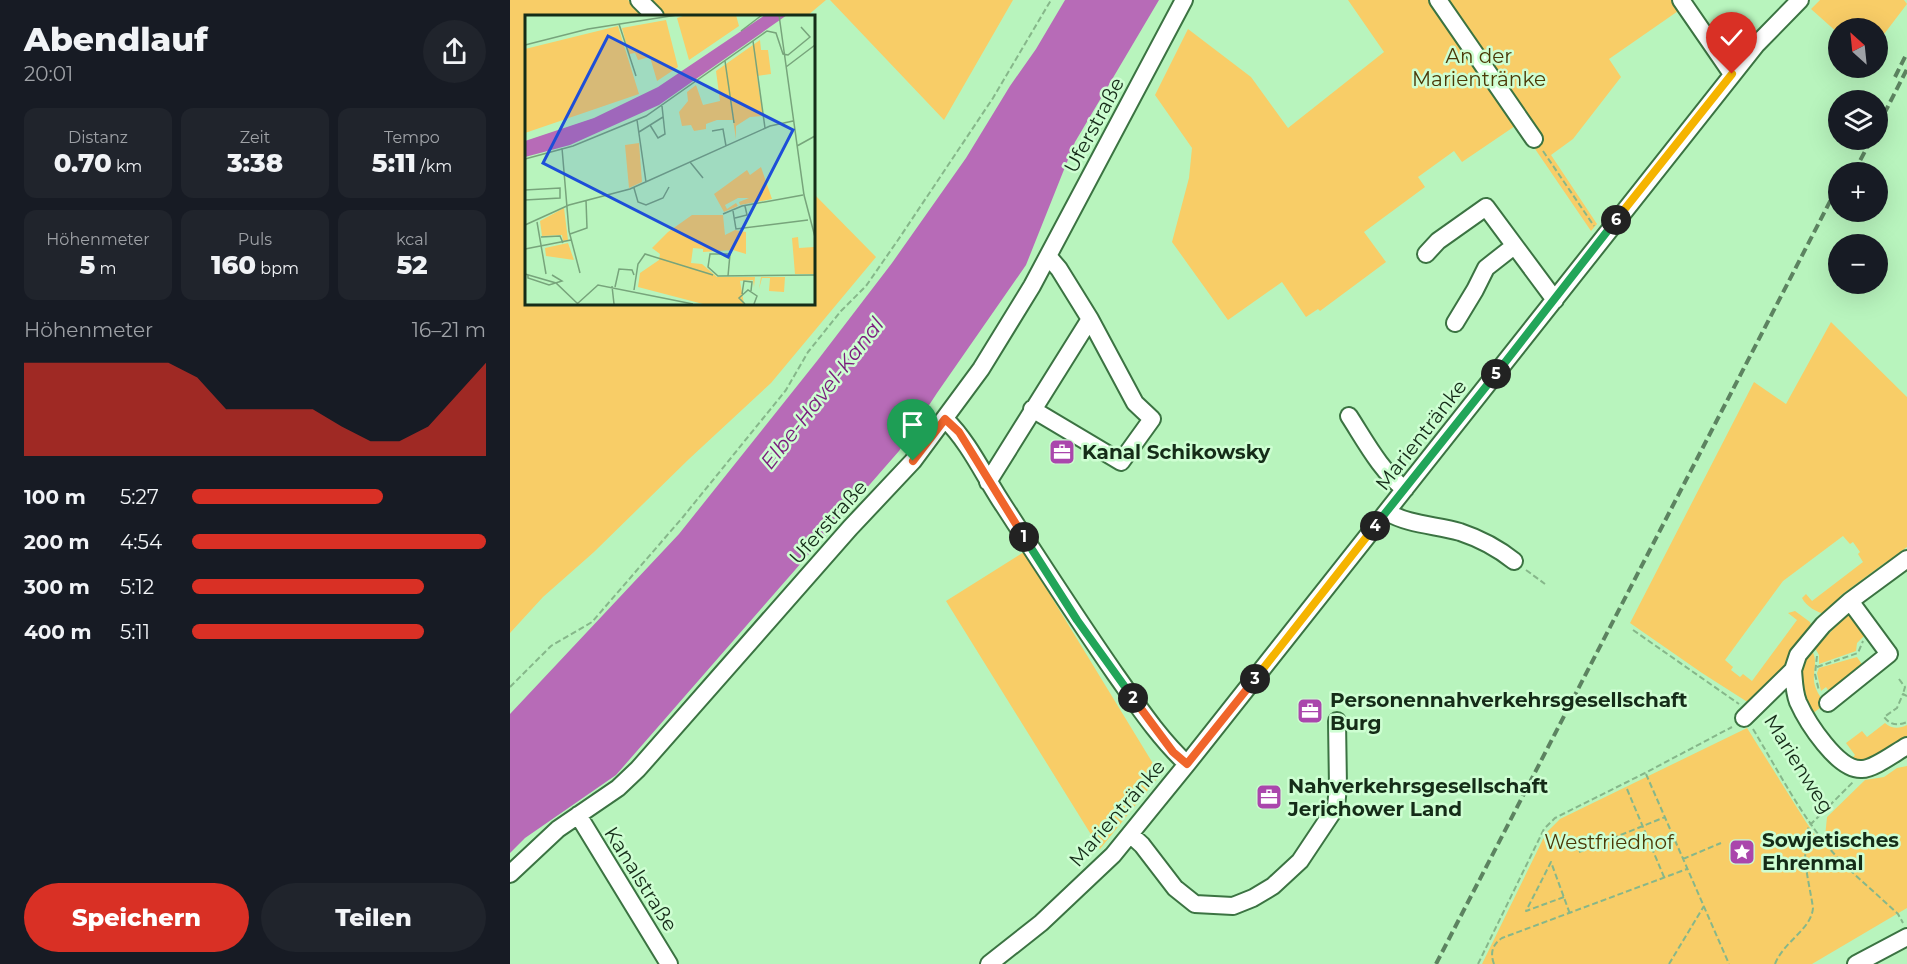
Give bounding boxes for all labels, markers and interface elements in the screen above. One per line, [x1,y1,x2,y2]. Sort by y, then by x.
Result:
pin [1706,12,1757,74]
inset map [525,15,814,304]
north arrow [1828,18,1888,78]
map controls [1828,18,1888,294]
text: Abendlauf [24,19,208,59]
button: share [423,20,486,83]
icon: check [1715,21,1748,54]
park label: An der Marientränke [1412,44,1546,91]
text: 20:01 [24,62,73,86]
street label: Uferstraße [1059,73,1129,177]
button: layers [1828,90,1888,150]
text: Distanz [68,128,128,147]
text: Zeit [240,128,270,147]
text: Tempo [384,128,440,147]
text: 0.70 [54,147,112,179]
text: 3:38 [227,147,283,179]
text: 5:11 [372,147,416,179]
text: km [112,157,142,176]
text: /km [416,157,452,176]
button: + [1828,162,1888,222]
pin: 6 [1601,205,1631,235]
text: 6 [1611,210,1621,229]
text: Höhenmeter [46,230,150,249]
text: Puls [238,230,272,249]
text: kcal [396,230,428,249]
button: − [1828,234,1888,294]
text: 5 [80,249,95,281]
text: 160 [211,249,256,281]
text: 52 [396,249,428,281]
text: m [95,259,116,278]
text: bpm [256,259,299,278]
water label: Elbe-Havel-Kanal [755,312,889,474]
text: Höhenmeter [24,318,153,342]
text: 16–21 m [412,318,486,342]
pin: 5 [1481,359,1511,389]
text: 5 [1491,364,1501,383]
street label: Marientränke [1370,375,1472,495]
pin [887,399,938,461]
icon: arrive [896,408,929,441]
office icon: Kanal Schikowsky [1047,437,1077,467]
place label: Kanal Schikowsky [1082,440,1271,464]
street label: Uferstraße [784,475,872,569]
text: 100 m [24,485,86,509]
text: 5:27 [120,485,159,509]
pin: 4 [1360,511,1390,541]
text: 4 [1369,516,1381,535]
pin: 1 [1009,522,1039,552]
text: 1 [1021,527,1027,546]
text: 200 m [24,530,90,554]
text: 4:54 [120,530,162,554]
text: 300 m [24,575,90,599]
text: 5:12 [120,575,154,599]
text: 400 m [24,620,92,644]
text: 5:11 [120,620,150,644]
pin: 3 [1240,664,1270,694]
text: 3 [1250,669,1260,688]
pin: 2 [1118,683,1148,713]
text: 2 [1128,688,1138,707]
place label: Personennahverkehrsgesellschaft Burg [1330,688,1688,735]
office icon: Personennahverkehrsgesellschaft Burg [1295,696,1325,726]
street label: Marienweg [1759,710,1839,818]
street label: Marientränke [1064,755,1170,871]
place label: Nahverkehrsgesellschaft Jerichower Land [1287,774,1548,821]
office icon: Nahverkehrsgesellschaft Jerichower Land [1254,782,1284,812]
street label: Kanalstraße [599,822,683,936]
place label: Sowjetisches Ehrenmal [1762,828,1899,875]
park label: Westfriedhof [1544,830,1675,854]
place icon: Sowjetisches Ehrenmal [1727,837,1757,867]
button: Speichern [24,883,249,952]
button: Teilen [261,883,486,952]

